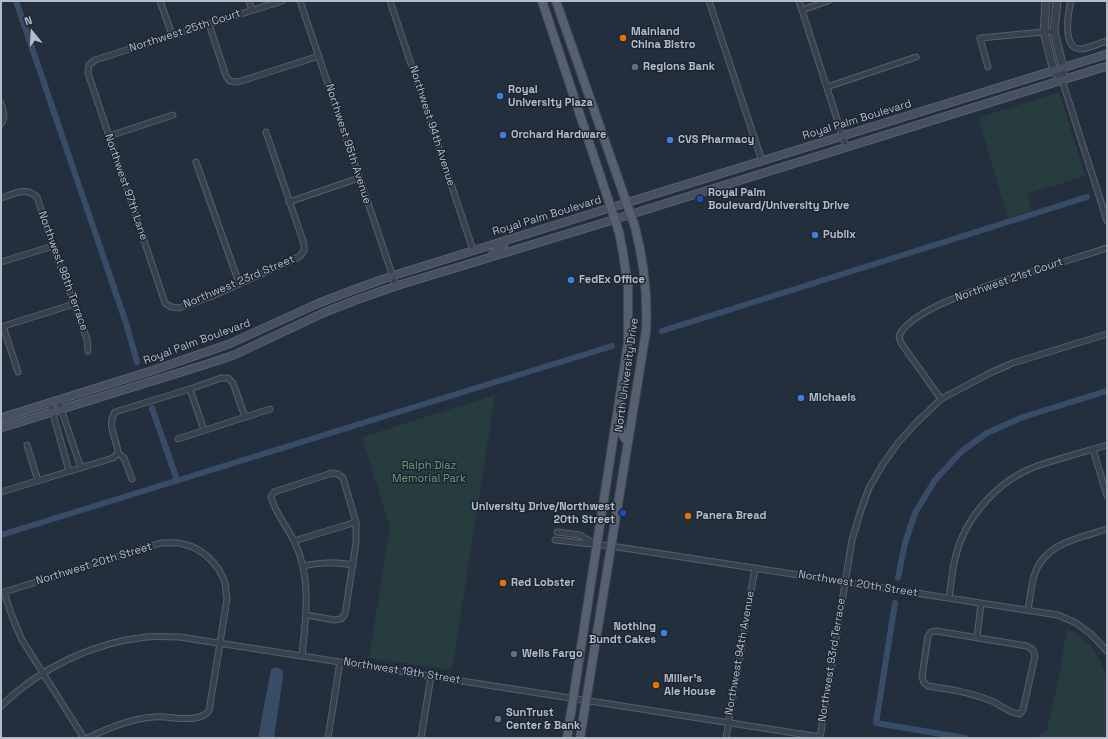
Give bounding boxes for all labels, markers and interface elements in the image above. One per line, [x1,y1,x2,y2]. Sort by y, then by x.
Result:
street label: Northwest 25th Court [128,7,242,55]
north arrow [12,12,52,52]
text: N [23,13,34,28]
place label: Mainland China Bistro [631,25,696,51]
marker: Mainland China Bistro [618,33,628,43]
place label: Regions Bank [643,60,715,74]
marker: Regions Bank [630,62,640,72]
street label: Northwest 94th Avenue [406,64,458,188]
street label: Northwest 95th Avenue [322,82,374,206]
place label: Royal University Plaza [508,83,593,109]
marker: Royal University Plaza [495,91,505,101]
street label: Royal Palm Boulevard [801,97,913,143]
place label: Orchard Hardware [511,128,606,142]
marker: Orchard Hardware [498,130,508,140]
street label: Northwest 97th Lane [102,132,150,242]
place label: CVS Pharmacy [678,133,754,147]
marker: CVS Pharmacy [665,135,675,145]
place label: Royal Palm Boulevard/University Drive [708,186,849,212]
street label: Royal Palm Boulevard [491,193,603,239]
marker: Royal Palm Boulevard/University Drive [695,194,705,204]
street label: Northwest 98th Terrace [35,209,91,333]
place label: Publix [823,228,856,242]
marker: Publix [810,230,820,240]
street label: Northwest 23rd Street [181,253,297,311]
street label: Northwest 21st Court [953,255,1065,305]
place label: FedEx Office [579,273,645,287]
marker: FedEx Office [566,275,576,285]
street label: Royal Palm Boulevard [142,316,252,368]
street label: North University Drive [612,317,642,433]
place label: Michaels [809,391,856,405]
marker: Michaels [796,393,806,403]
park label: Ralph Diaz Memorial Park [392,459,466,485]
place label: University Drive/Northwest 20th Street [471,500,615,526]
marker: University Drive/Northwest 20th Street [618,508,628,518]
place label: Panera Bread [696,509,766,523]
marker: Panera Bread [683,511,693,521]
street label: Northwest 20th Street [34,540,154,588]
street label: Northwest 20th Street [797,568,919,600]
place label: Red Lobster [511,576,575,590]
marker: Red Lobster [498,578,508,588]
street label: Northwest 94th Avenue [723,590,757,716]
street label: Northwest 93rd Terrace [816,597,848,723]
place label: Nothing Bundt Cakes [589,620,656,646]
marker: Nothing Bundt Cakes [659,628,669,638]
place label: Wells Fargo [522,647,583,661]
marker: Wells Fargo [509,649,519,659]
street label: Northwest 19th Street [343,655,461,687]
place label: Miller's Ale House [664,672,716,698]
marker: Miller's Ale House [651,680,661,690]
place label: SunTrust Center & Bank [506,706,580,732]
marker: SunTrust Center & Bank [493,714,503,724]

